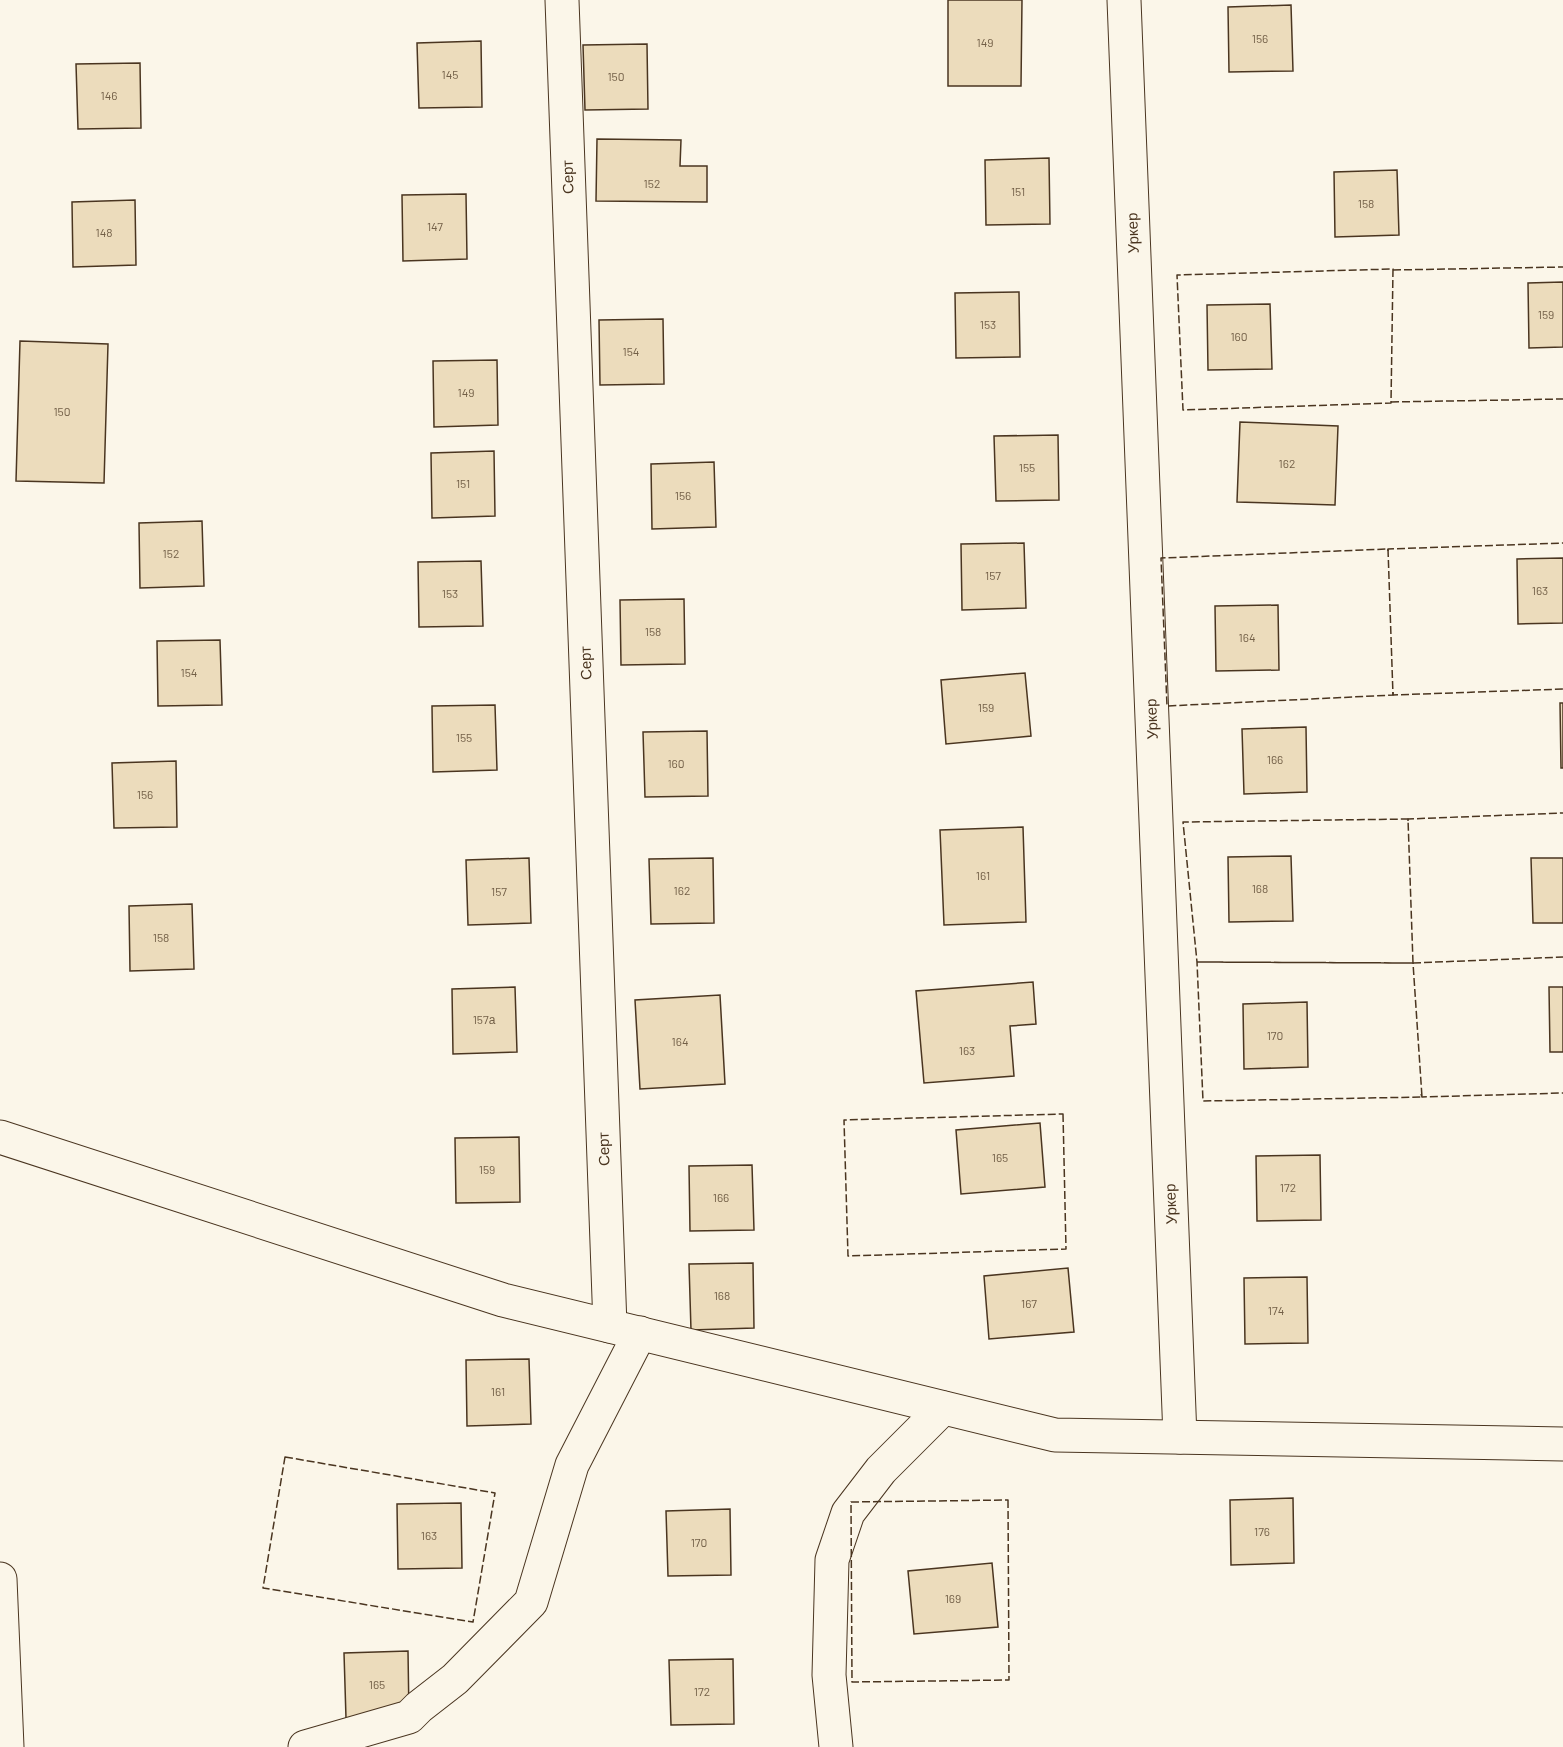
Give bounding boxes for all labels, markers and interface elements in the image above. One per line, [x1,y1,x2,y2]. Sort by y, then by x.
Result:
house number: 156 [1252,31,1268,45]
house number: 149 [976,35,994,49]
house number: 145 [442,67,458,81]
house number: 150 [607,69,625,83]
house number: 146 [101,88,118,102]
street label: Серт [557,160,577,194]
house number: 152 [644,176,660,190]
house number: 151 [1011,184,1025,198]
house number: 158 [1358,196,1374,210]
street label: Уркер [1122,212,1142,254]
house number: 147 [427,219,443,233]
house number: 148 [95,225,113,239]
house number: 159 [1538,307,1554,321]
house number: 153 [980,317,996,331]
house number: 160 [1230,329,1248,343]
house number: 154 [623,344,639,358]
house number: 149 [457,385,475,399]
house number: 150 [53,404,71,418]
house number: 162 [1279,456,1295,470]
house number: 155 [1019,460,1035,474]
house number: 151 [456,476,470,490]
house number: 156 [675,488,691,502]
house number: 152 [163,546,179,560]
house number: 157 [985,568,1001,582]
house number: 163 [1532,583,1548,597]
house number: 153 [442,586,458,600]
house number: 158 [645,624,661,638]
house number: 164 [1239,630,1256,644]
street label: Серт [575,646,595,680]
house number: 154 [181,665,197,679]
street label: Уркер [1141,698,1161,740]
house number: 159 [978,700,994,714]
house number: 155 [456,730,472,744]
house number: 166 [1267,752,1283,766]
house number: 160 [667,756,685,770]
house number: 156 [137,787,153,801]
house number: 161 [976,868,990,882]
house number: 168 [1252,881,1268,895]
house number: 162 [674,883,690,897]
house number: 157 [491,884,507,898]
house number: 158 [153,930,169,944]
house number: 157а [473,1012,496,1026]
house number: 170 [1267,1028,1283,1042]
house number: 164 [672,1034,689,1048]
house number: 163 [959,1043,975,1057]
street label: Серт [593,1132,613,1166]
house number: 165 [992,1150,1008,1164]
house number: 159 [479,1162,495,1176]
house number: 172 [1280,1180,1296,1194]
street label: Уркер [1160,1183,1180,1225]
house number: 166 [713,1190,729,1204]
house number: 168 [714,1288,730,1302]
house number: 167 [1021,1296,1037,1310]
house number: 174 [1268,1303,1284,1317]
house number: 161 [491,1384,505,1398]
house number: 176 [1254,1524,1270,1538]
house number: 163 [421,1528,437,1542]
house number: 170 [691,1535,707,1549]
house number: 169 [945,1591,961,1605]
house number: 165 [369,1677,385,1691]
house number: 172 [694,1684,710,1698]

